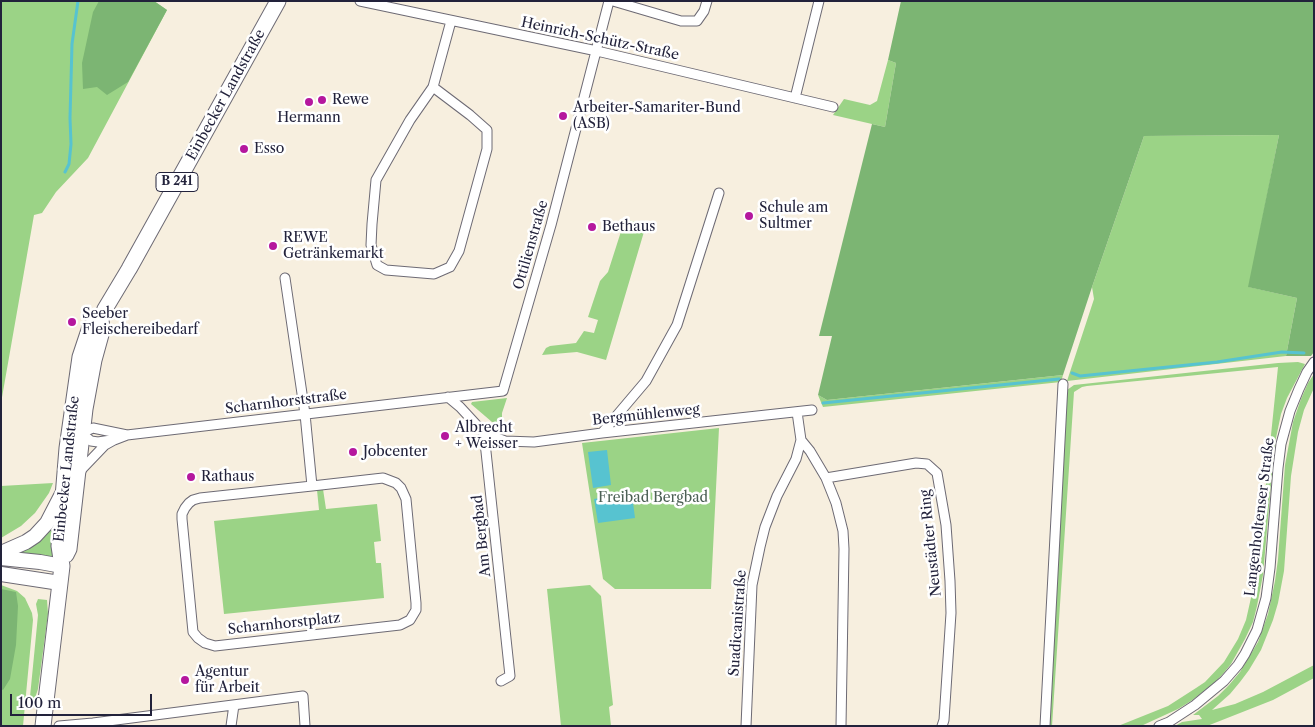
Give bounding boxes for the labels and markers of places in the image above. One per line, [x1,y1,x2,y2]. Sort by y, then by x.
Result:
place label: Rewe [332,92,369,108]
marker: Rewe [316,94,328,106]
marker: Hermann [303,96,315,108]
place label: Arbeiter-Samariter-Bund (ASB) [573,100,741,132]
place label: Hermann [277,110,341,126]
marker: Arbeiter-Samariter-Bund (ASB) [557,110,569,122]
place label: Esso [254,141,284,157]
marker: Esso [238,143,250,155]
place label: Schule am Sultmer [759,200,828,232]
marker: Schule am Sultmer [743,210,755,222]
place label: Bethaus [602,219,655,235]
marker: Bethaus [586,221,598,233]
place label: REWE Getränkemarkt [283,230,384,262]
marker: REWE Getränkemarkt [267,240,279,252]
place label: Seeber Fleischereibedarf [82,306,198,338]
marker: Seeber Fleischereibedarf [66,316,78,328]
place label: Albrecht + Weisser [455,420,518,452]
marker: Albrecht + Weisser [439,430,451,442]
place label: Jobcenter [363,444,427,460]
marker: Jobcenter [347,446,359,458]
place label: Rathaus [201,469,254,485]
marker: Rathaus [185,471,197,483]
place label: Agentur für Arbeit [195,664,260,696]
marker: Agentur für Arbeit [179,674,191,686]

